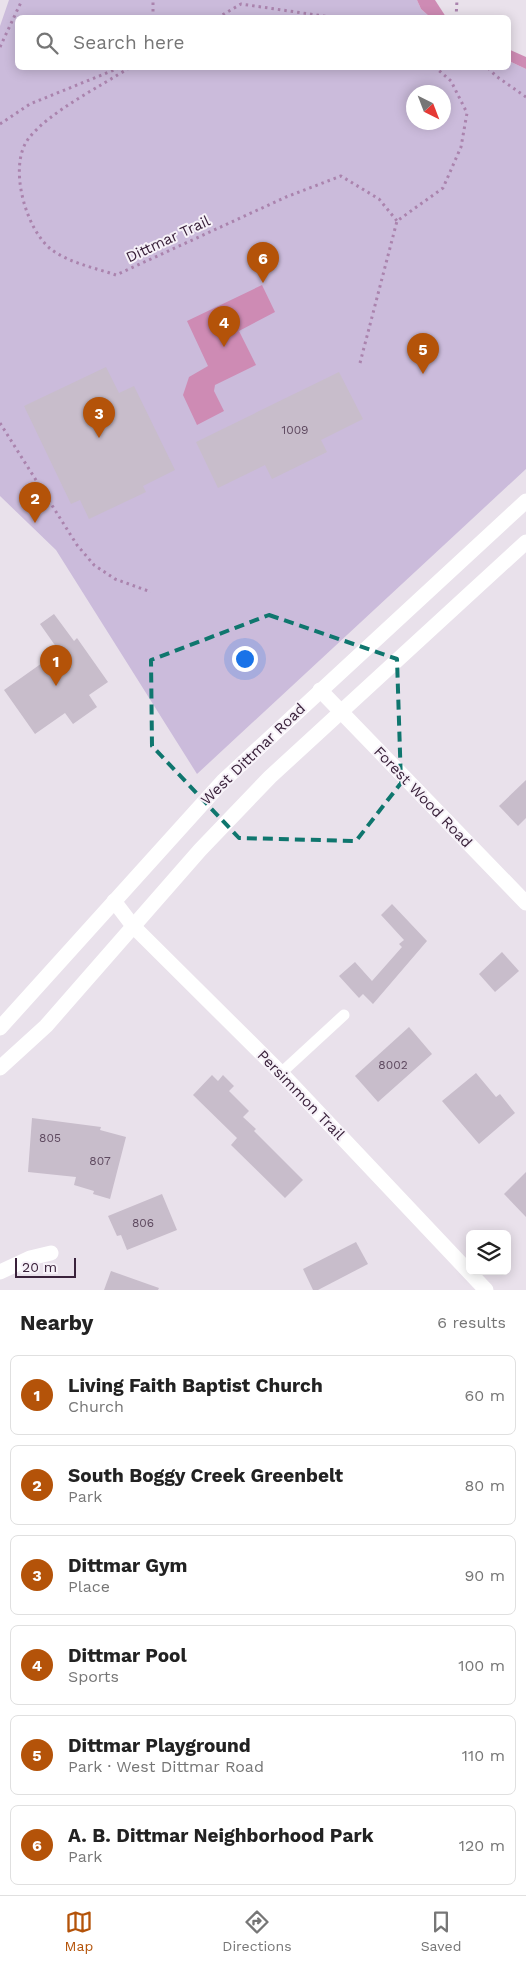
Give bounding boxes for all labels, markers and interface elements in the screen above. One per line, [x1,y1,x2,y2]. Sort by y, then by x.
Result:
search box [15,15,511,70]
icon: search [33,29,61,57]
text: Search here [73,31,184,54]
north arrow [406,85,451,130]
street label: Dittmar Trail [123,212,213,266]
pin: 6 [247,242,279,283]
pin: 4 [208,306,240,347]
pin: 5 [407,333,439,374]
pin: 3 [83,397,115,438]
house number: 1009 [281,423,309,437]
pin: 2 [19,482,51,523]
pin: 1 [40,645,72,686]
your location [232,646,258,672]
street label: West Dittmar Road [197,699,309,809]
street label: Forest Wood Road [370,743,476,851]
street label: Persimmon Trail [254,1046,349,1144]
house number: 8002 [378,1058,408,1072]
house number: 805 [39,1131,61,1145]
house number: 807 [89,1154,111,1168]
house number: 806 [132,1216,154,1230]
map controls [466,1230,511,1275]
button: layers [466,1230,511,1275]
scale bar [15,1255,76,1278]
text: 20 m [22,1259,57,1275]
text: Nearby [20,1310,93,1335]
text: 6 results [437,1313,506,1332]
text: Living Faith Baptist Church [68,1374,323,1397]
text: 1 [34,1386,40,1405]
text: 60 m [465,1386,505,1405]
text: Church [68,1397,124,1416]
text: South Boggy Creek Greenbelt [68,1464,343,1487]
text: 2 [32,1476,42,1495]
text: 80 m [464,1476,505,1495]
text: Park [68,1487,102,1506]
text: Dittmar Gym [68,1554,188,1577]
text: 3 [32,1566,42,1585]
text: 90 m [464,1566,505,1585]
text: Place [68,1577,110,1596]
text: Dittmar Pool [68,1644,187,1667]
text: 4 [32,1656,42,1675]
text: 100 m [458,1656,505,1675]
text: Sports [68,1667,119,1686]
text: Dittmar Playground [68,1734,251,1757]
text: 5 [32,1746,42,1765]
text: 110 m [462,1746,505,1765]
text: Park · West Dittmar Road [68,1757,264,1776]
text: A. B. Dittmar Neighborhood Park [68,1824,374,1847]
text: 6 [32,1836,42,1855]
text: 120 m [459,1836,505,1855]
text: Park [68,1847,102,1866]
tab: Map [65,1908,93,1954]
tab: Directions [222,1908,292,1954]
tab: Saved [421,1908,461,1954]

